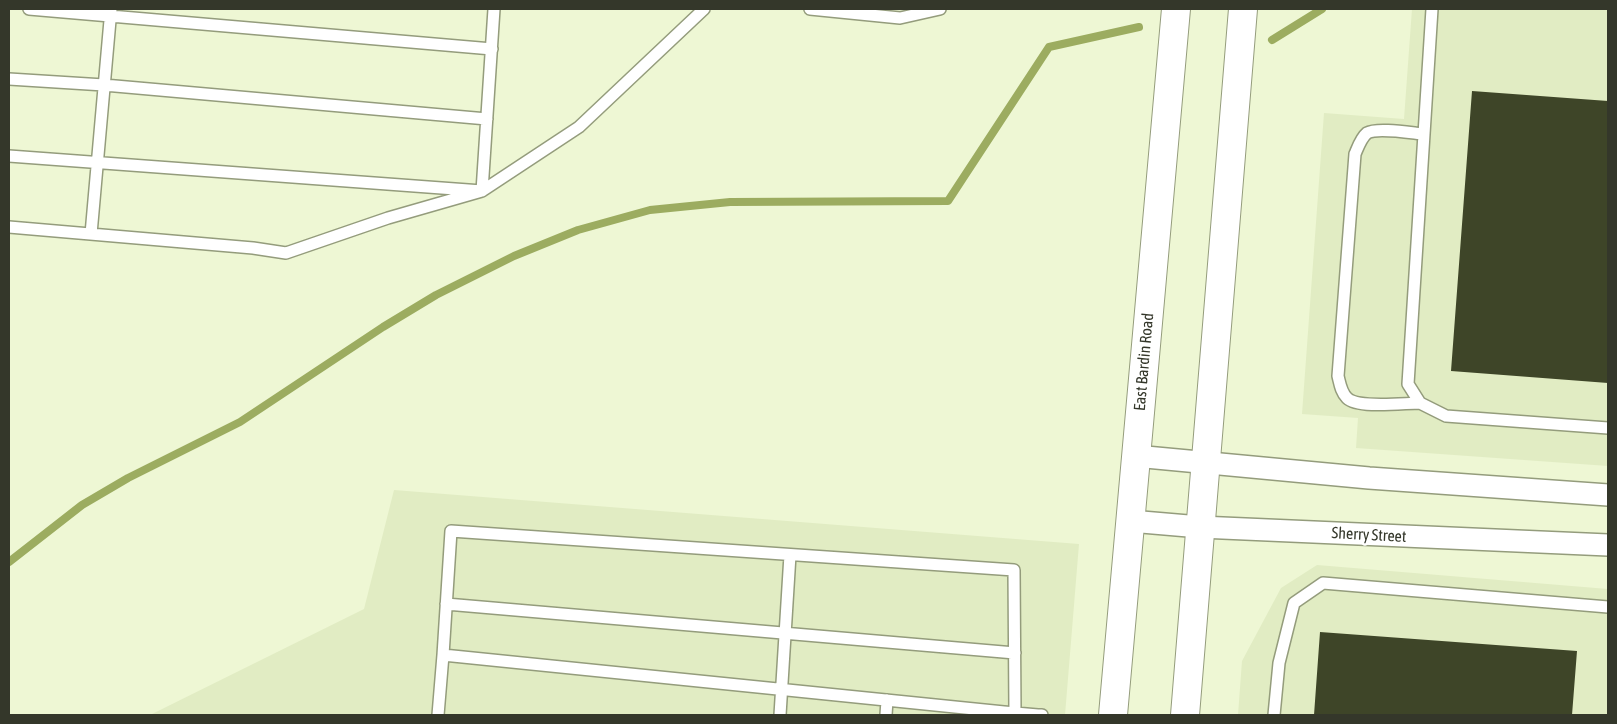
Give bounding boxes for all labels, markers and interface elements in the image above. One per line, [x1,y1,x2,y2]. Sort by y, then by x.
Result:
street label: East Bardin Road [1130,312,1158,412]
street label: Sherry Street [1331,523,1407,547]

